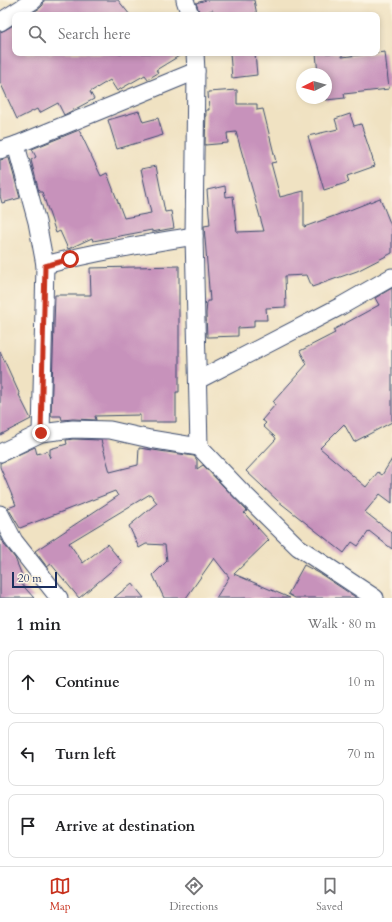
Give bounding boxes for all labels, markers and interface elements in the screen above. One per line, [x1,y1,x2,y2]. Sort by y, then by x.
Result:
search box [12,12,380,56]
icon: search [26,23,48,45]
text: Search here [58,24,131,44]
north arrow [296,68,332,104]
route start [61,250,79,268]
route end [32,424,50,442]
scale bar [12,570,57,589]
text: 20 m [18,571,42,586]
text: 1 min [16,613,61,636]
text: Walk · 80 m [308,615,376,633]
icon: ahead [17,671,39,693]
text: Continue [55,672,120,692]
text: 10 m [347,673,375,691]
icon: left [17,743,39,765]
text: Turn left [55,744,116,764]
text: 70 m [347,745,375,763]
icon: arrive [17,815,39,837]
text: Arrive at destination [55,816,195,836]
tab: Map [49,875,71,914]
tab: Directions [169,875,218,914]
tab: Saved [316,875,343,914]

